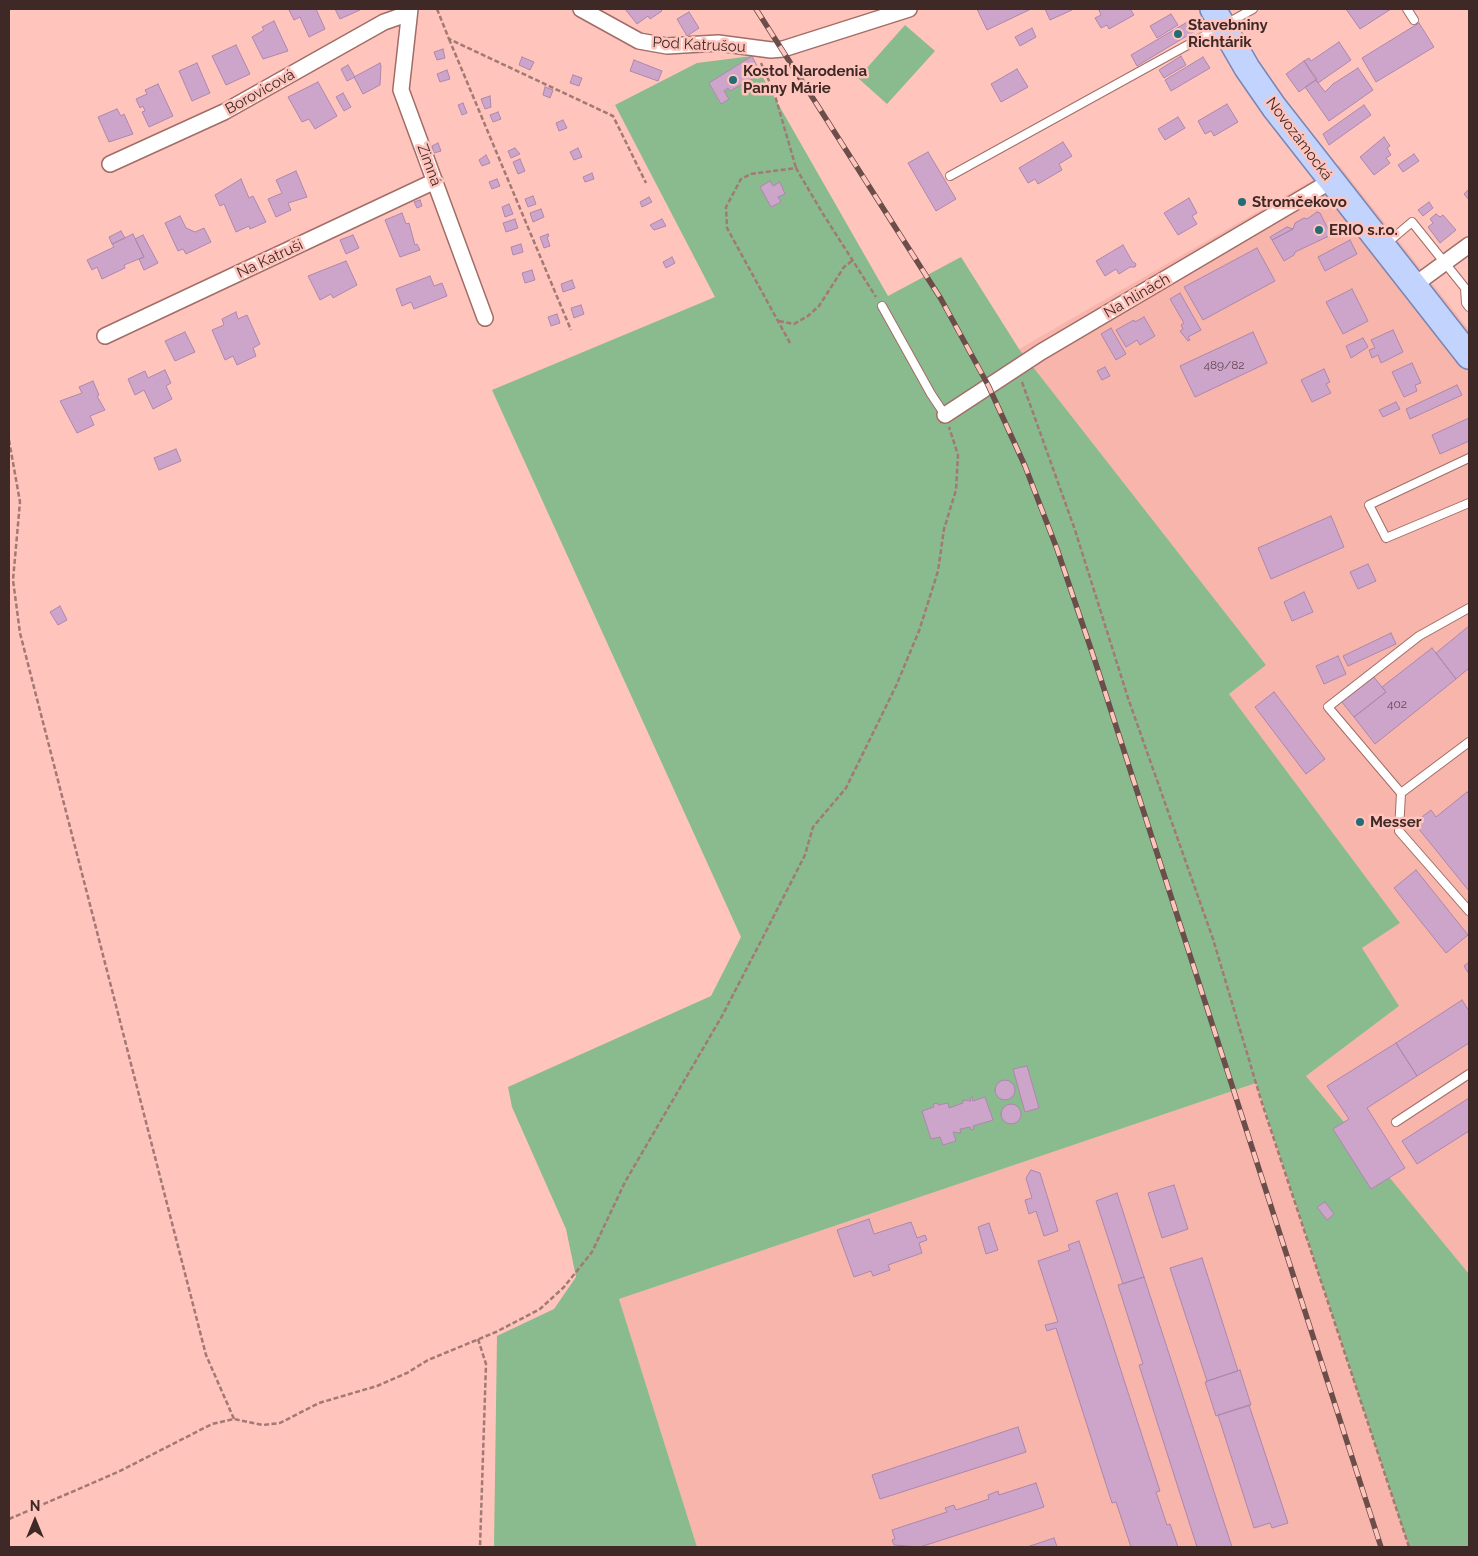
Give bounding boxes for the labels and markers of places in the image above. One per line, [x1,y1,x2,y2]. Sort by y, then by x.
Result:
place label: Stavebniny Richtárik [1188,16,1268,51]
marker: Stavebniny Richtárik [1172,28,1184,40]
place label: Kostol Narodenia Panny Márie [743,62,867,97]
marker: Kostol Narodenia Panny Márie [727,74,739,86]
place label: Stromčekovo [1252,193,1347,211]
marker: Stromčekovo [1236,196,1248,208]
place label: ERIO s.r.o. [1329,221,1398,239]
marker: ERIO s.r.o. [1313,224,1325,236]
place label: Messer [1370,813,1421,831]
marker: Messer [1354,816,1366,828]

